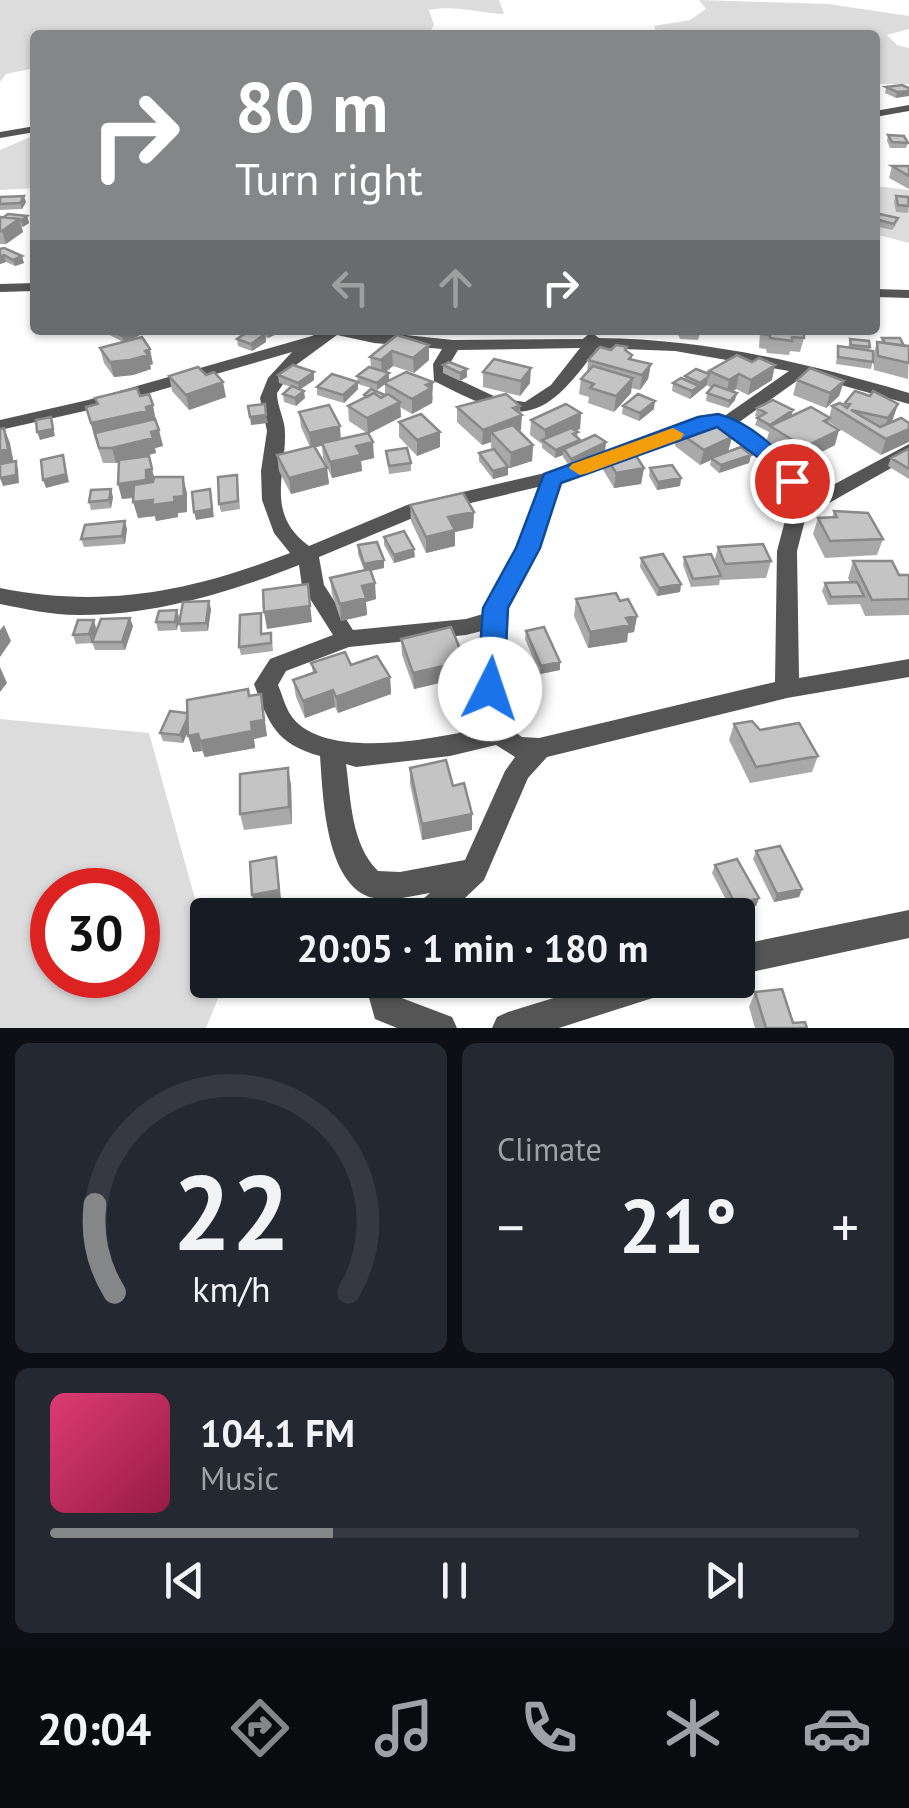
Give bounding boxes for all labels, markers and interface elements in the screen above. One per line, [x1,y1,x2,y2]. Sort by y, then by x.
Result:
text: 80 m [235,61,388,151]
icon: right [70,70,200,200]
text: Turn right [235,149,423,207]
icon: left [323,260,378,315]
icon: ahead [428,260,483,315]
icon: right [533,260,588,315]
pin [750,439,835,524]
icon: arrive [765,454,820,509]
position arrow [438,637,542,741]
speed limit sign: 30 [30,868,160,998]
text: 20:05 · 1 min · 180 m [297,923,648,972]
text: Climate [497,1128,602,1170]
text: 22 [172,1144,290,1279]
text: 21° [619,1177,737,1274]
text: − [497,1191,525,1262]
text: + [831,1191,859,1262]
text: km/h [192,1266,270,1312]
text: 104.1 FM [200,1408,355,1457]
text: Music [200,1457,279,1499]
icon: previous [157,1553,212,1608]
icon: pause [427,1553,482,1608]
icon: next [697,1553,752,1608]
icon: directions [225,1693,295,1763]
icon: music [369,1693,439,1763]
icon: phone [514,1693,584,1763]
icon: climate [658,1693,728,1763]
icon: car [802,1693,872,1763]
text: 20:04 [37,1699,151,1757]

